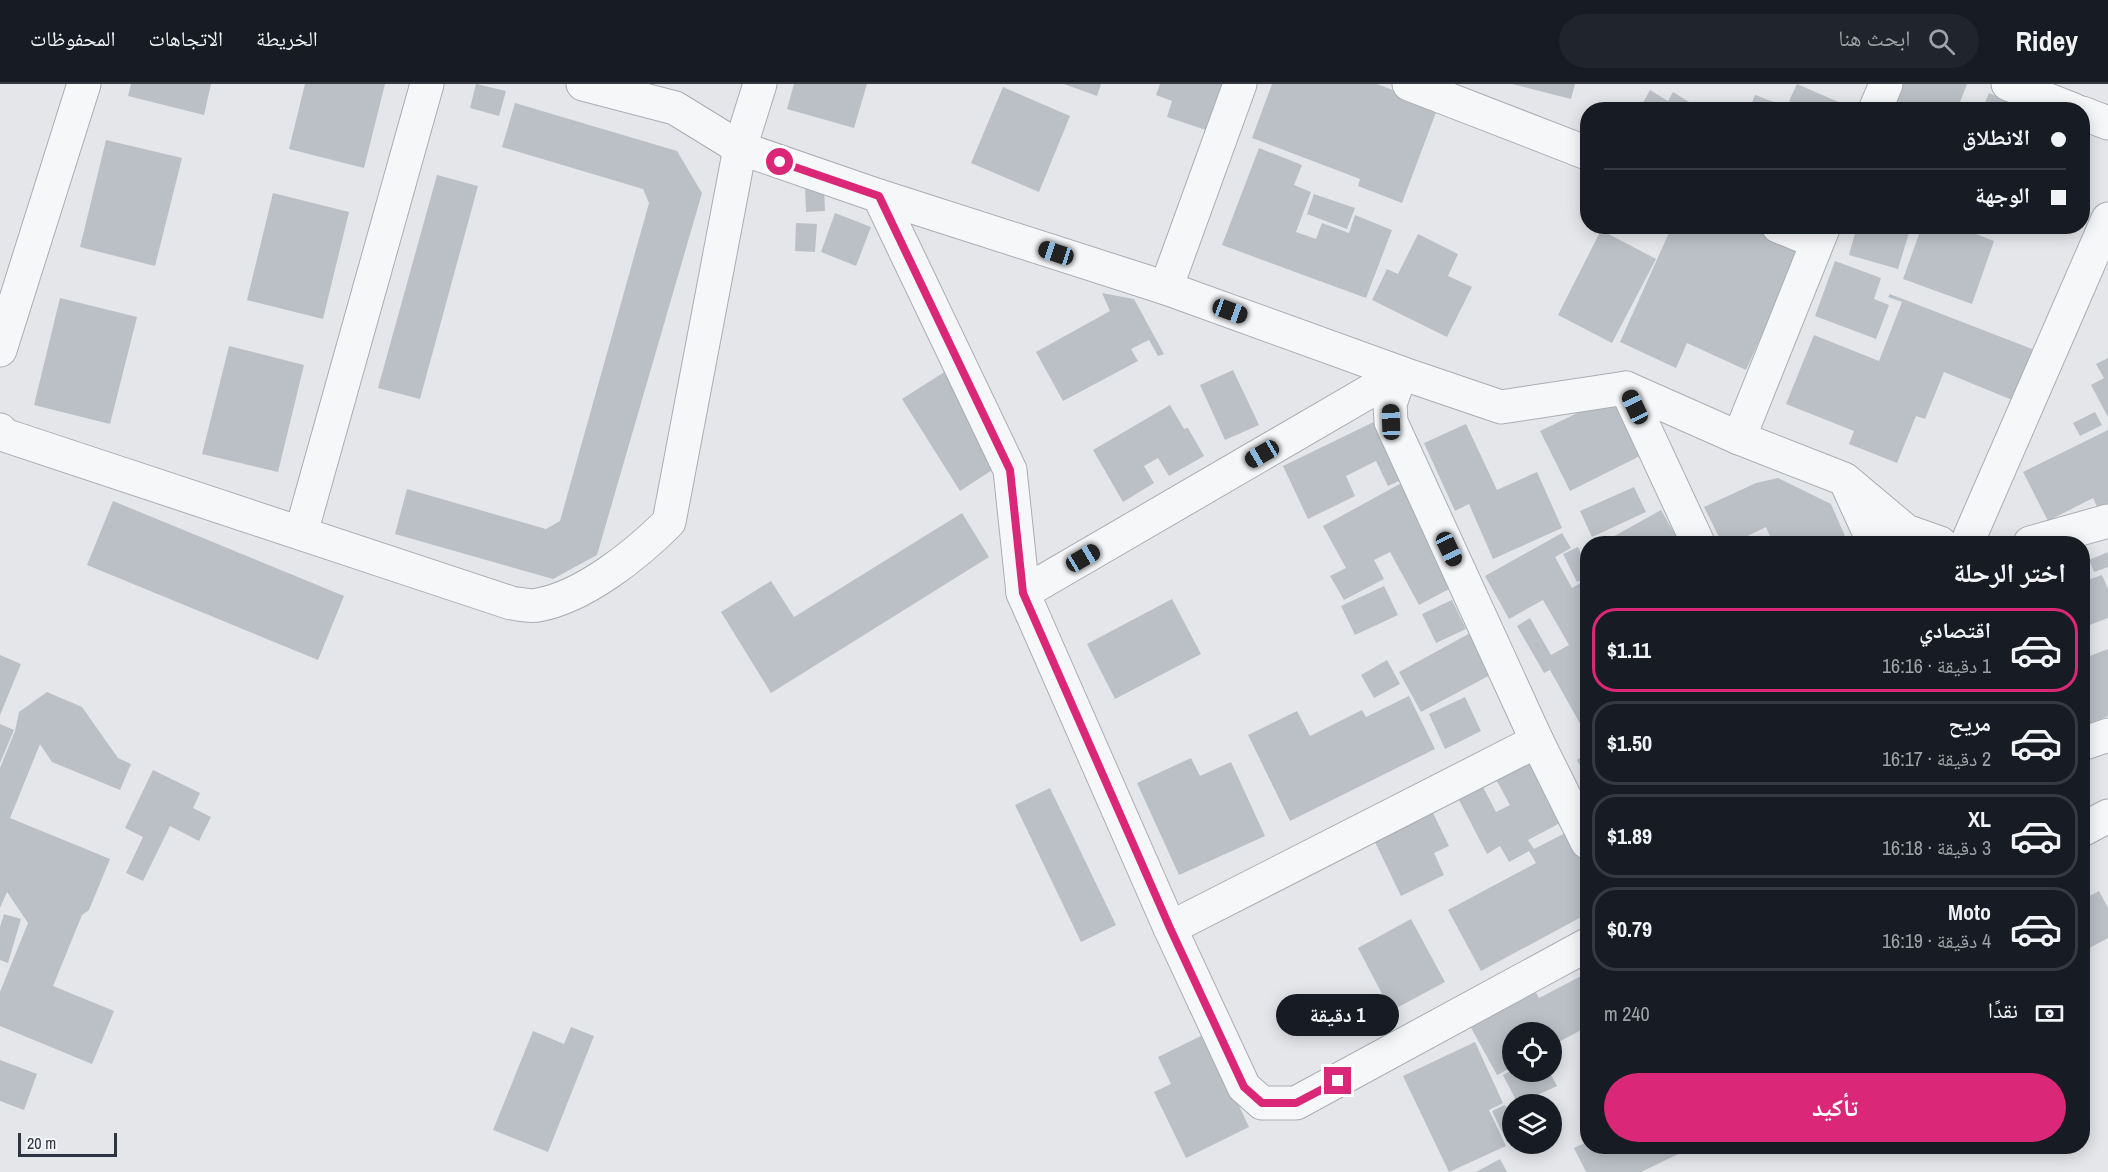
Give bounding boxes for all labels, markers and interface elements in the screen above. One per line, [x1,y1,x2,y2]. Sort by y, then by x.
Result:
search box [1559,14,1979,68]
text: Ridey [2015,22,2078,60]
text: ابحث هنا [1838,23,1910,53]
text: المحفوظات [30,24,115,53]
text: الاتجاهات [148,24,223,53]
text: الخريطة [256,24,318,53]
icon: search [1925,25,1958,58]
text: الانطلاق [1962,122,2030,152]
route start [766,148,793,175]
text: الوجهة [1975,180,2030,210]
car [1036,239,1076,267]
car [1210,296,1250,326]
car [1619,387,1651,427]
car [1381,404,1401,440]
car [1242,437,1282,471]
car [1433,529,1465,569]
car [1063,541,1103,575]
text: اختر الرحلة [1953,554,2066,590]
text: اقتصادي [1919,615,1991,645]
icon: car [2009,623,2063,677]
text: $1.11 [1607,635,1651,665]
text: 1 دقيقة · 16:16 [1882,652,1991,679]
text: مريح [1948,708,1991,738]
icon: car [2009,716,2063,770]
text: $1.50 [1607,728,1652,758]
text: 2 دقيقة · 16:17 [1882,745,1991,772]
text: XL [1968,804,1991,834]
icon: car [2009,809,2063,863]
text: $1.89 [1607,821,1652,851]
text: 3 دقيقة · 16:18 [1882,834,1991,861]
text: Moto [1948,897,1991,927]
icon: car [2009,902,2063,956]
text: $0.79 [1607,914,1652,944]
text: 4 دقيقة · 16:19 [1882,927,1991,954]
callout: 1 دقيقة [1276,994,1400,1036]
text: نقدًا [1988,995,2018,1025]
icon: cash [2033,997,2066,1030]
text: 240 m [1604,1000,1650,1027]
text: 1 دقيقة [1310,1001,1365,1028]
map controls [1502,1022,1562,1154]
button: locate [1502,1022,1562,1082]
route end [1324,1067,1351,1094]
button: تأكيد [1604,1073,2066,1142]
button: layers [1502,1094,1562,1154]
scale bar [18,1130,117,1158]
text: 20 m [27,1132,56,1154]

